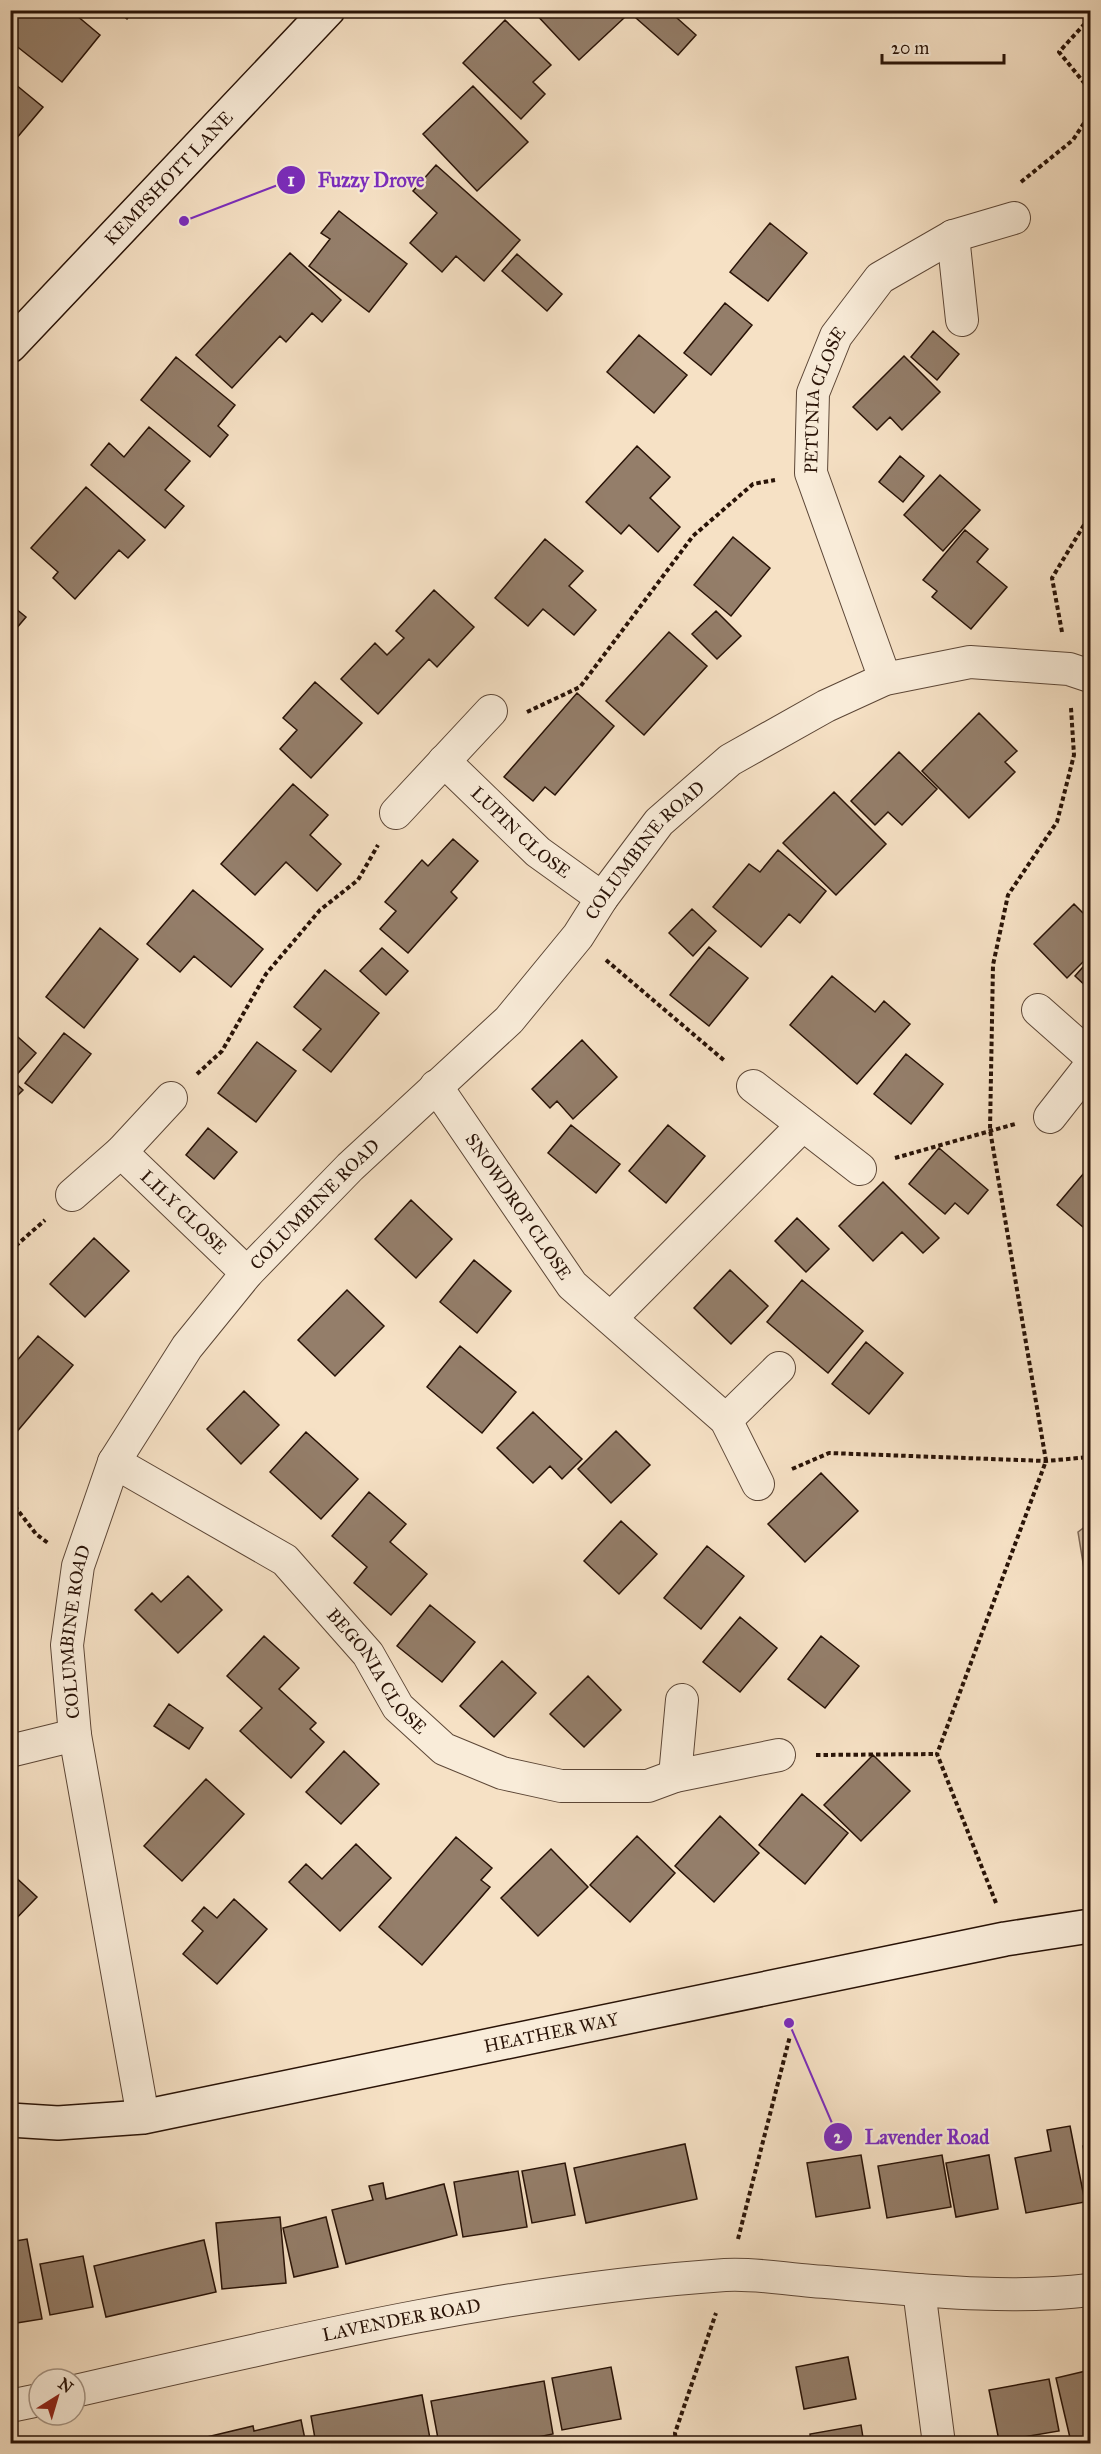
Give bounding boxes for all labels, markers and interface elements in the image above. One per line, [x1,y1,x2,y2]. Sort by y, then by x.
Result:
scale bar [882,27,1004,65]
text: 20 m [891,37,929,59]
street label: KEMPSHOTT LANE [100,106,238,250]
callout: Fuzzy Drove [276,161,437,199]
text: Fuzzy Drove [318,168,425,193]
text: 1 [287,169,295,191]
street label: PETUNIA CLOSE [800,322,850,474]
street label: COLUMBINE ROAD [580,776,709,924]
street label: LUPIN CLOSE [466,782,575,883]
street label: SNOWDROP CLOSE [461,1129,576,1284]
street label: COLUMBINE ROAD [245,1134,384,1274]
street label: LILY CLOSE [136,1166,232,1259]
street label: COLUMBINE ROAD [56,1542,95,1720]
street label: BEGONIA CLOSE [322,1604,431,1739]
street label: HEATHER WAY [482,2008,621,2057]
callout: Lavender Road [823,2118,1001,2156]
text: Lavender Road [865,2125,990,2149]
text: 2 [834,2126,844,2148]
street label: LAVENDER ROAD [320,2294,482,2346]
north arrow [27,2367,87,2427]
text: N [55,2374,77,2397]

